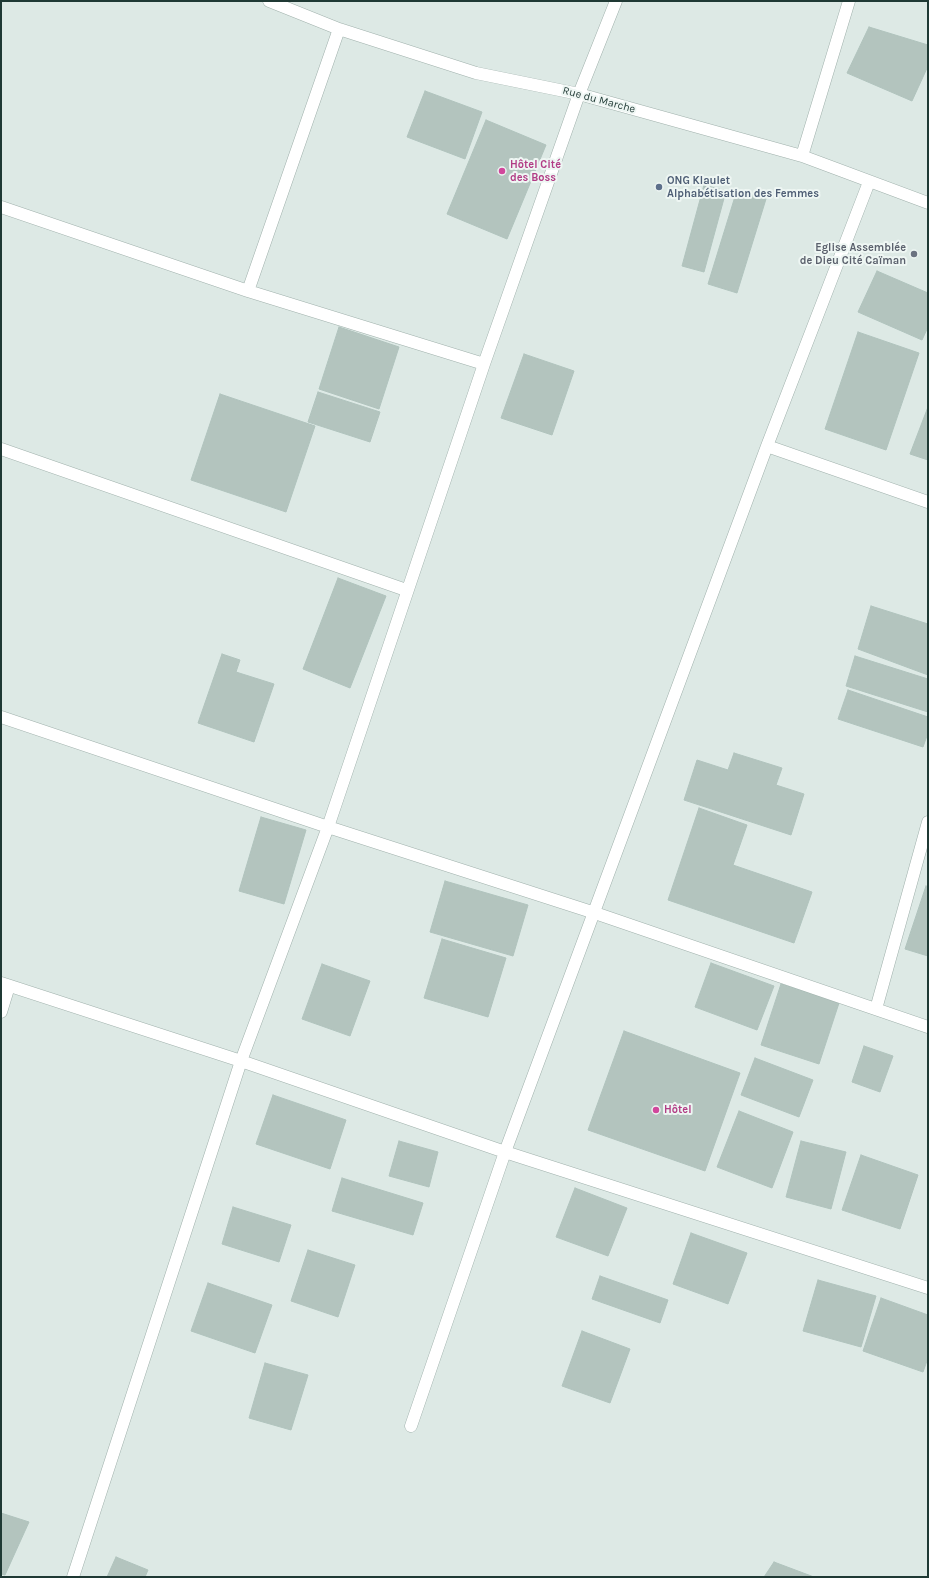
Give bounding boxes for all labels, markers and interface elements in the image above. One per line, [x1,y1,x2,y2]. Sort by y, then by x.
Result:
street label: Rue du Marche [561,84,637,116]
place label: Hôtel Cité des Boss [510,158,561,184]
marker: Hôtel Cité des Boss [497,166,507,176]
place label: ONG Klaulet Alphabétisation des Femmes [667,174,819,200]
marker: ONG Klaulet Alphabétisation des Femmes [654,182,664,192]
place label: Eglise Assemblée de Dieu Cité Caïman [800,241,906,267]
marker: Eglise Assemblée de Dieu Cité Caïman [909,249,919,259]
place label: Hôtel [664,1103,692,1117]
marker: Hôtel [651,1105,661,1115]

